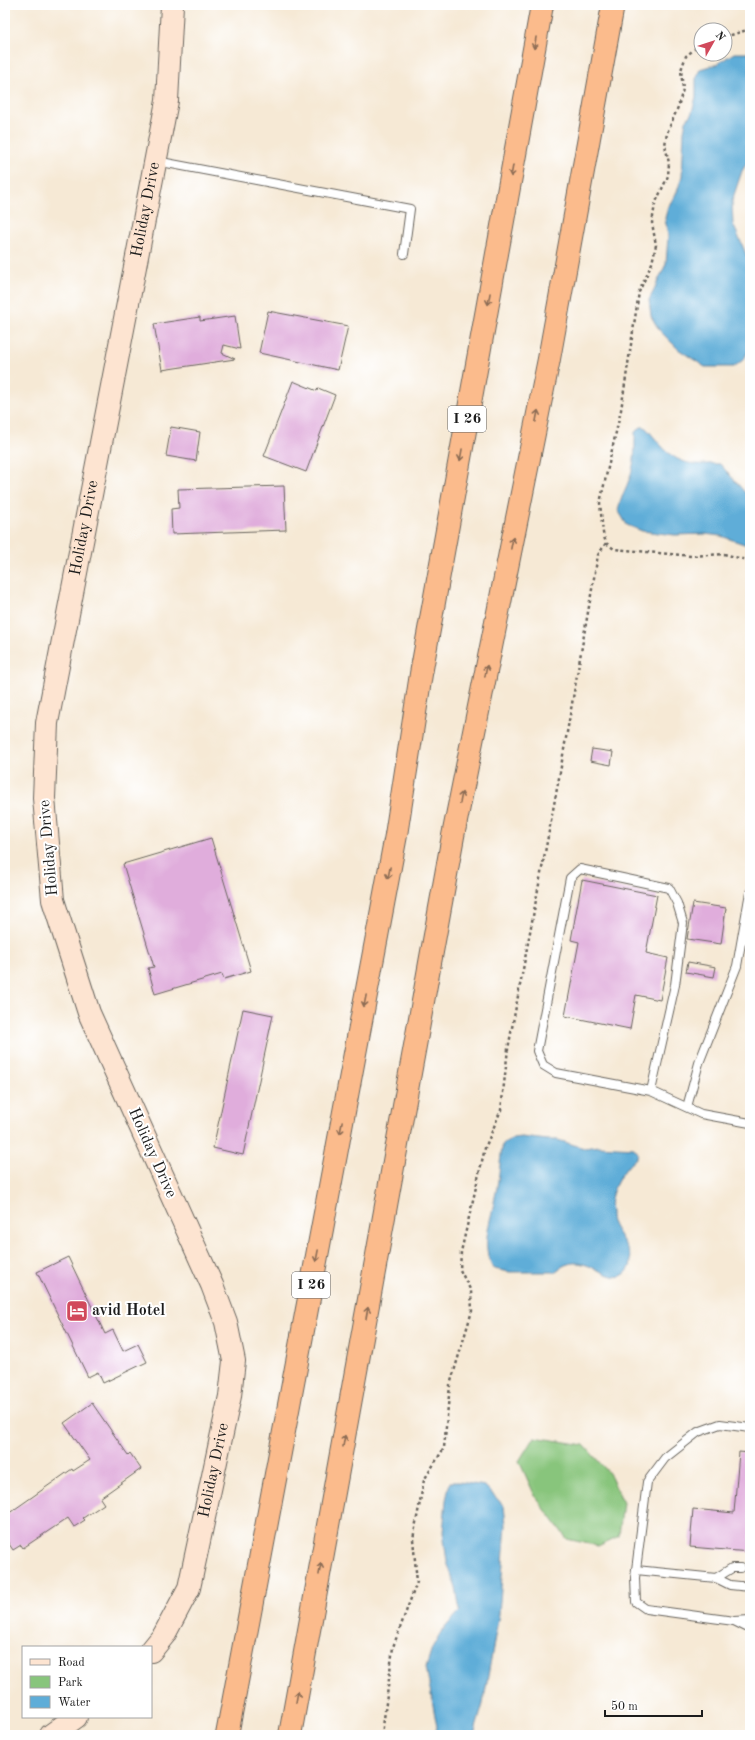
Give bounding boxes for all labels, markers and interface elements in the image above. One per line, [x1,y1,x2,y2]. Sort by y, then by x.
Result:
north arrow [693,22,733,62]
text: N [713,30,727,44]
one-way arrow [531,36,539,49]
street label: Holiday Drive [129,161,163,259]
one-way arrow [508,164,516,177]
one-way arrow [485,292,493,305]
road number: I 26 [448,406,486,432]
one-way arrow [534,410,542,423]
one-way arrow [457,448,465,461]
street label: Holiday Drive [68,479,102,577]
one-way arrow [508,537,516,550]
one-way arrow [483,665,491,678]
one-way arrow [457,792,465,805]
street label: Holiday Drive [37,799,61,897]
one-way arrow [384,866,392,879]
one-way arrow [360,994,368,1007]
street label: Holiday Drive [125,1106,179,1200]
one-way arrow [336,1122,344,1135]
one-way arrow [313,1249,321,1262]
road number: I 26 [292,1272,330,1298]
hotel icon: avid Hotel [64,1298,90,1324]
place label: avid Hotel [92,1303,165,1319]
one-way arrow [363,1307,371,1320]
street label: Holiday Drive [196,1422,232,1519]
one-way arrow [340,1435,348,1448]
one-way arrow [316,1563,324,1576]
legend [22,1646,152,1718]
text: Road [58,1657,85,1669]
text: Park [58,1677,83,1689]
one-way arrow [293,1691,301,1704]
scale bar [605,1692,702,1718]
text: Water [58,1697,91,1709]
text: 50 m [611,1700,638,1713]

